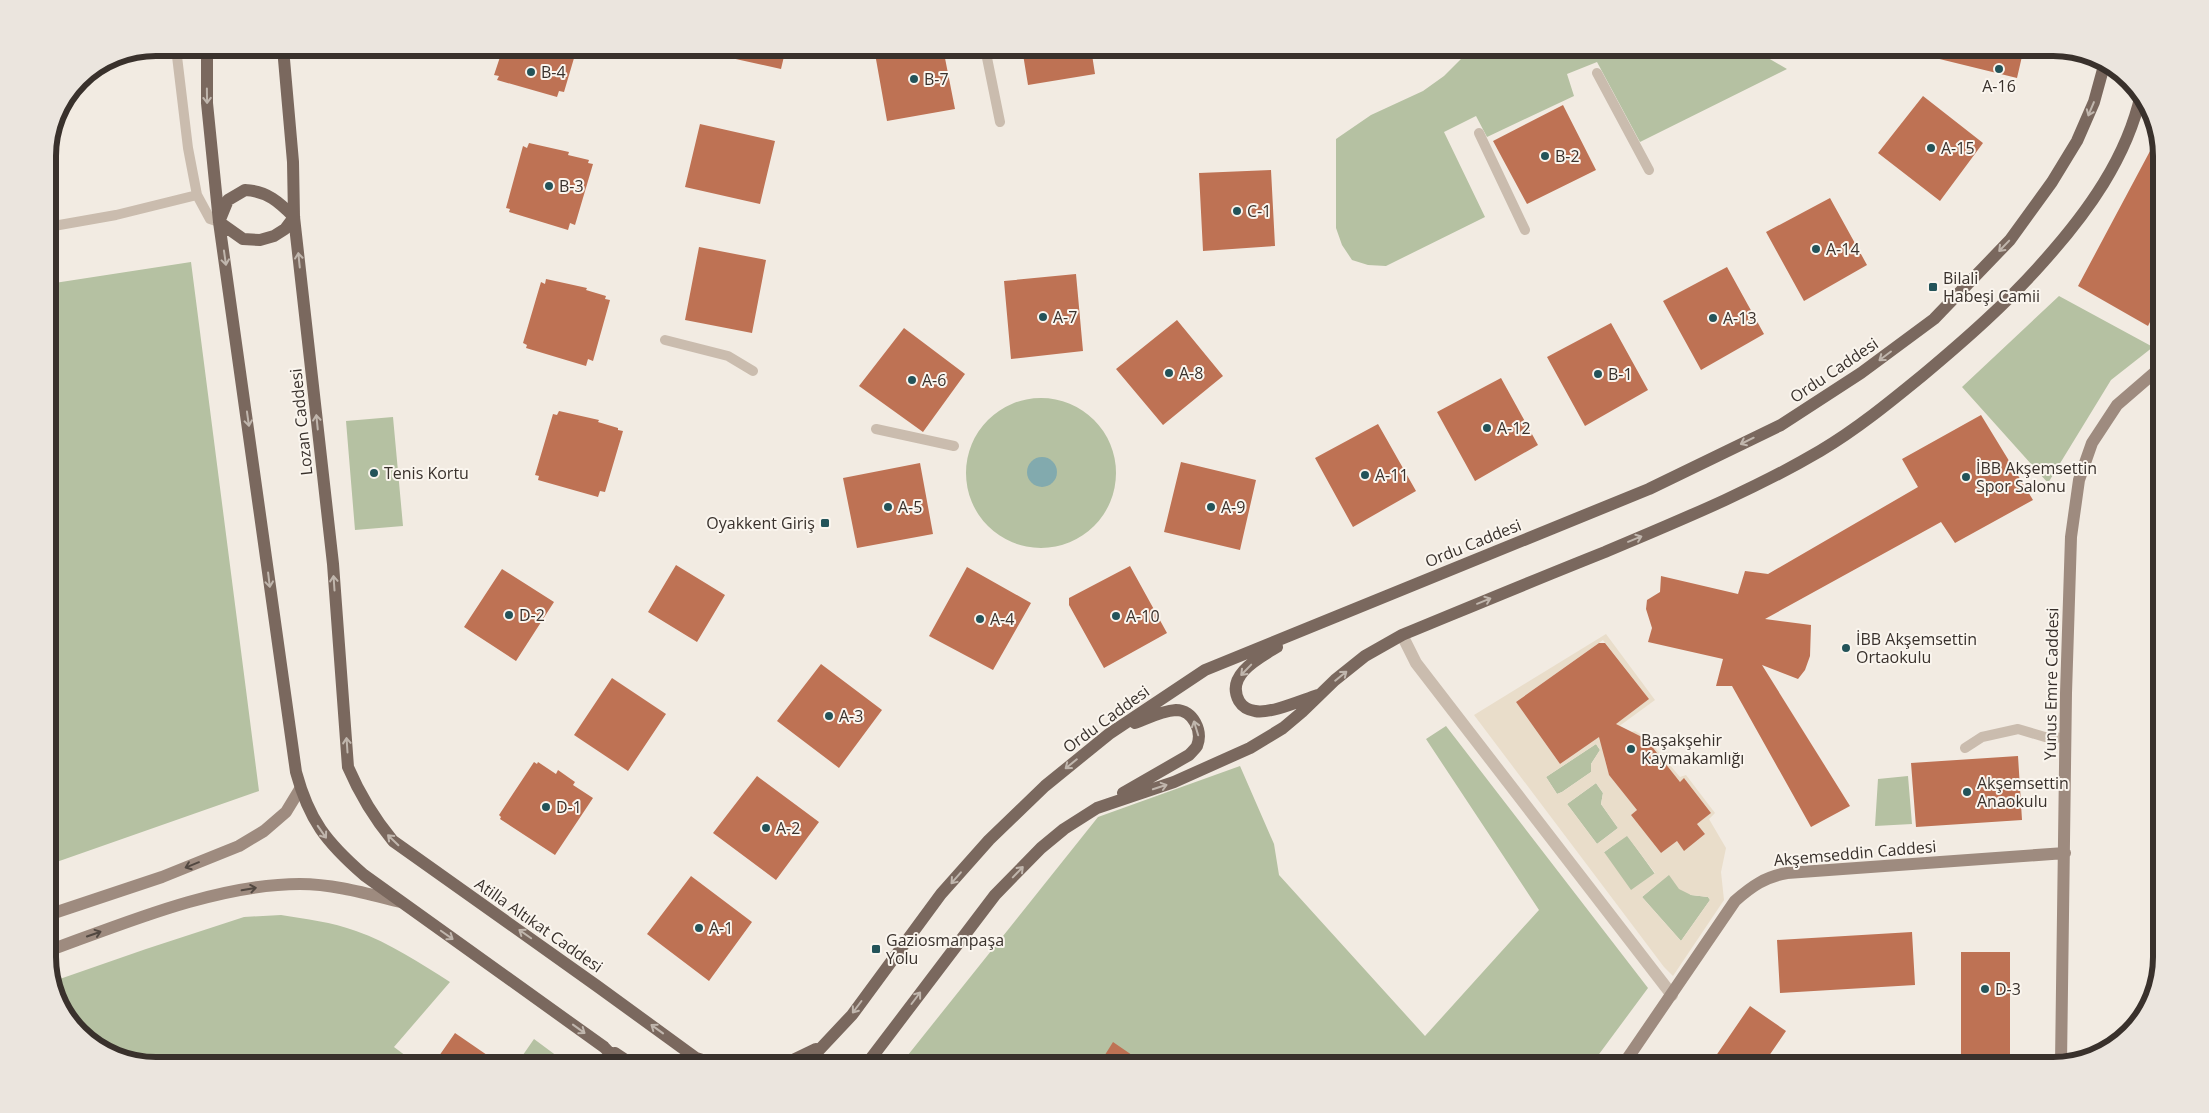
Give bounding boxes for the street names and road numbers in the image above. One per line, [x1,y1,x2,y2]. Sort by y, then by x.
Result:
street label: Ordu Caddesi [1786,332,1882,408]
street label: Lozan Caddesi [284,367,318,477]
street label: Ordu Caddesi [1422,514,1524,572]
street label: Yunus Emre Caddesi [2039,607,2063,761]
street label: Ordu Caddesi [1058,680,1154,758]
street label: Akşemseddin Caddesi [1773,835,1937,871]
street label: Atilla Altıkat Caddesi [471,873,607,977]

